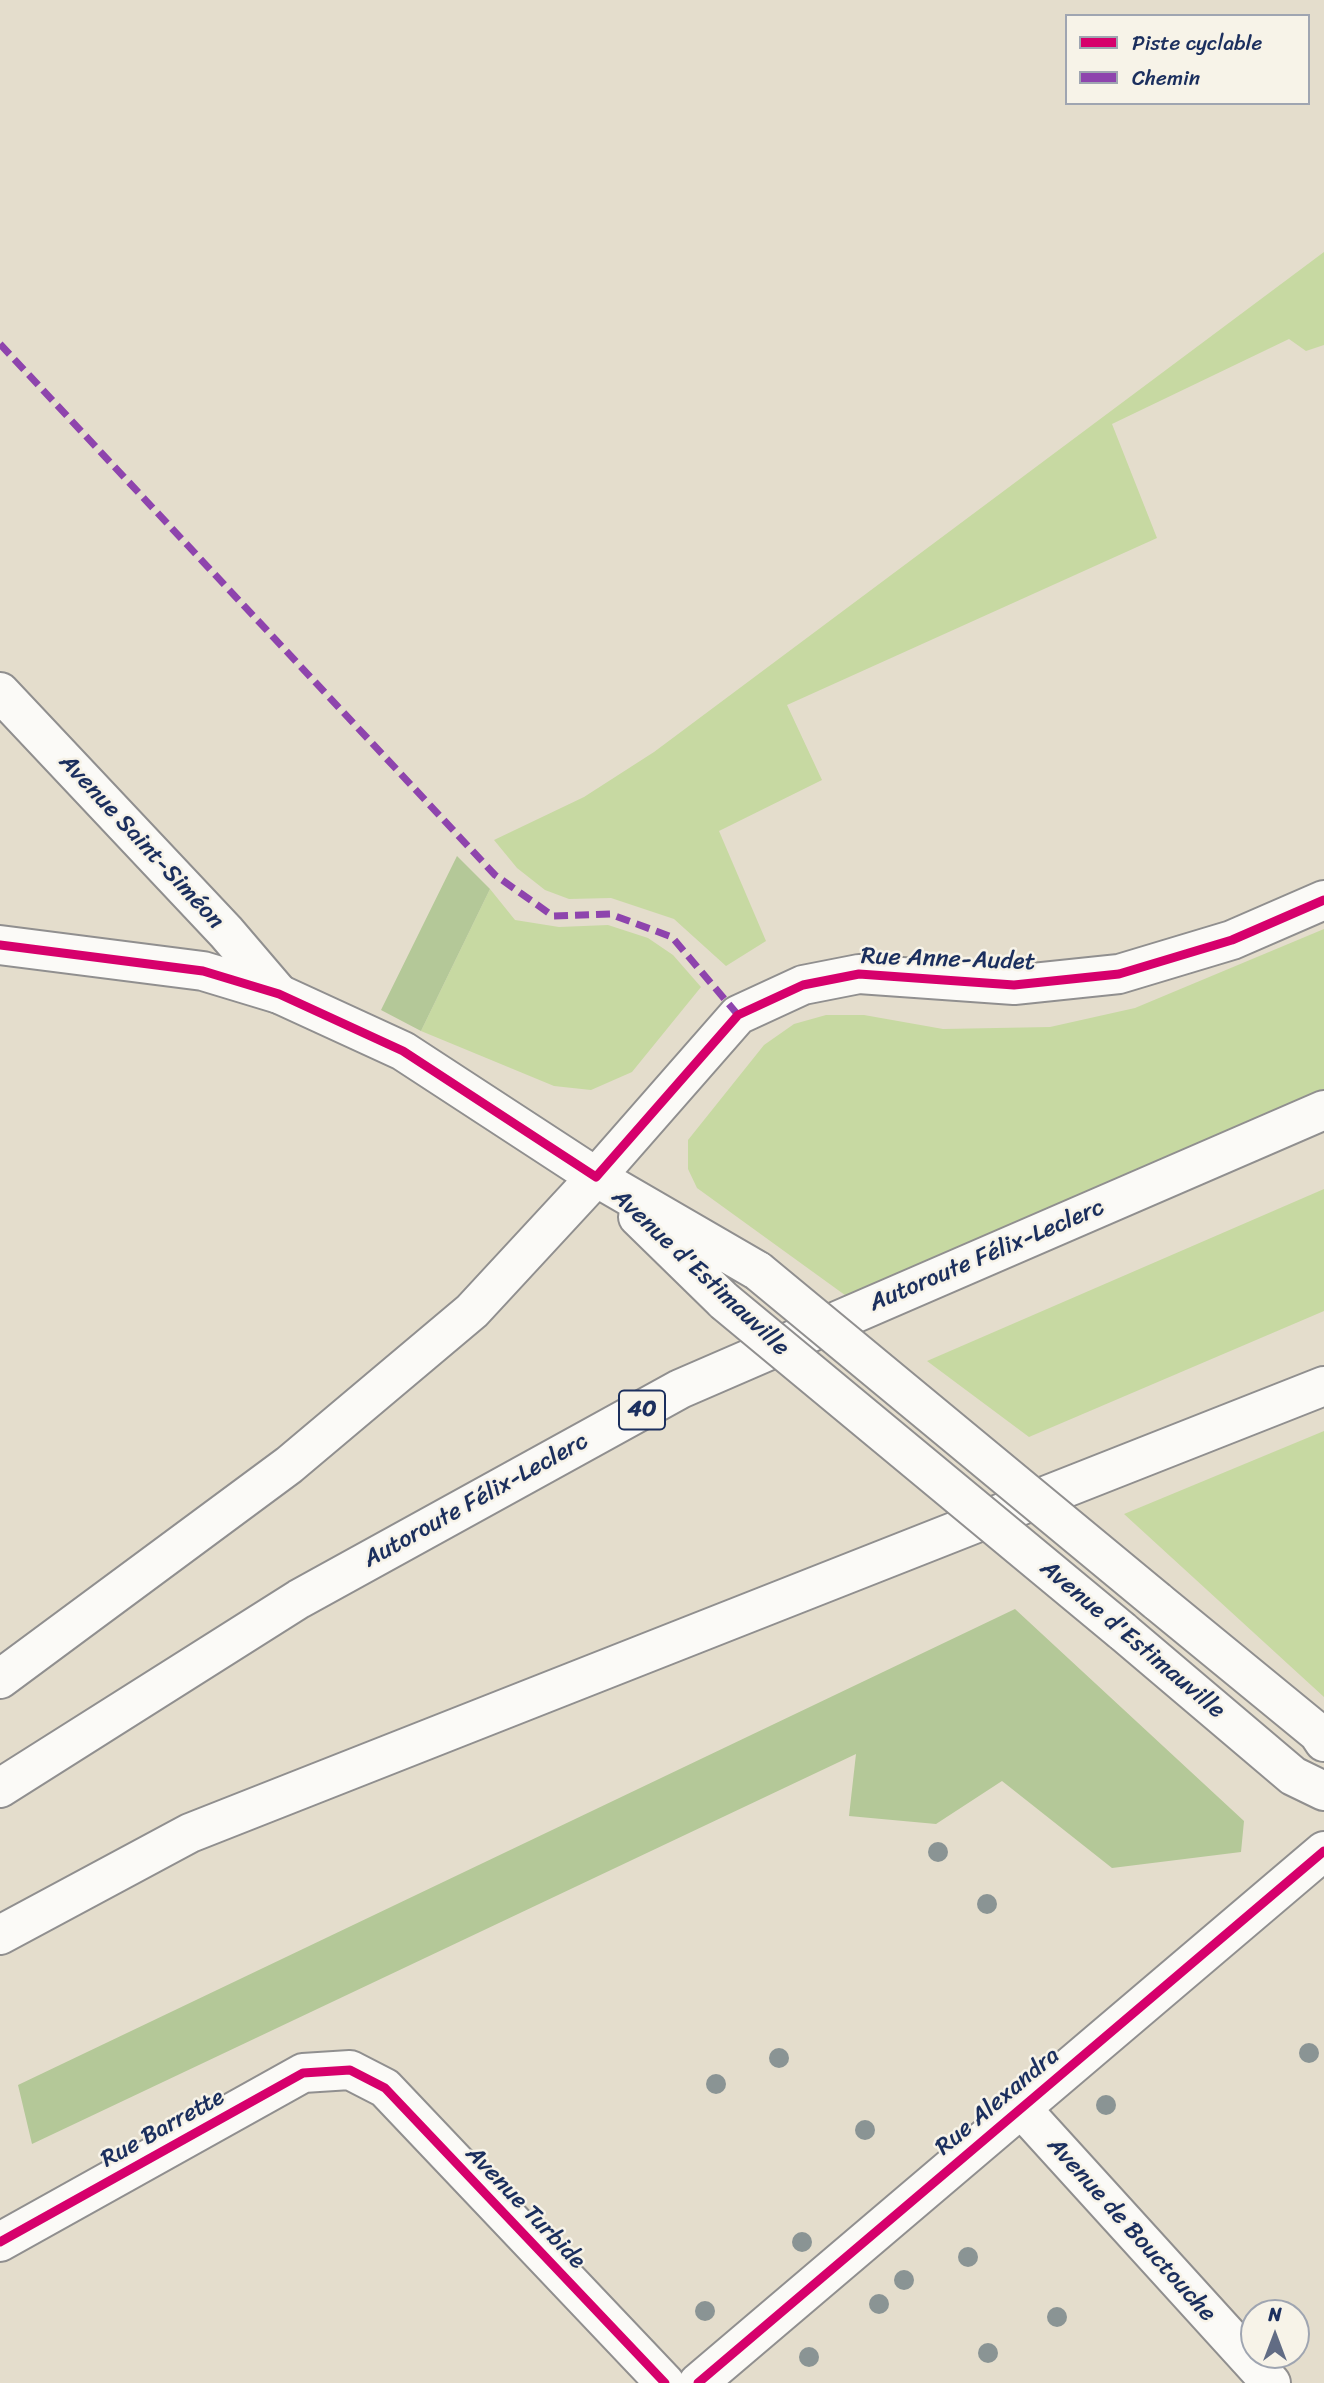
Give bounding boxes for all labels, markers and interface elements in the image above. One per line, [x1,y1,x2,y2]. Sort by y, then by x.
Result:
legend [1065,14,1310,105]
text: Piste cyclable [1132,24,1262,62]
text: Chemin [1132,59,1200,97]
street label: Avenue Saint-Siméon [52,749,230,935]
street label: Rue Anne-Audet [860,943,1036,977]
street label: Avenue d'Estimauville [605,1183,795,1363]
street label: Autoroute Félix-Leclerc [865,1194,1109,1318]
road number: 40 [619,1390,665,1429]
street label: Autoroute Félix-Leclerc [359,1427,593,1575]
street label: Avenue d'Estimauville [1034,1554,1230,1726]
street label: Rue Alexandra [930,2042,1066,2162]
street label: Rue Barrette [96,2083,230,2175]
street label: Avenue de Bouctouche [1041,2132,1221,2328]
street label: Avenue Turbide [459,2140,591,2276]
text: N [1268,2298,1282,2331]
north arrow [1240,2299,1310,2369]

